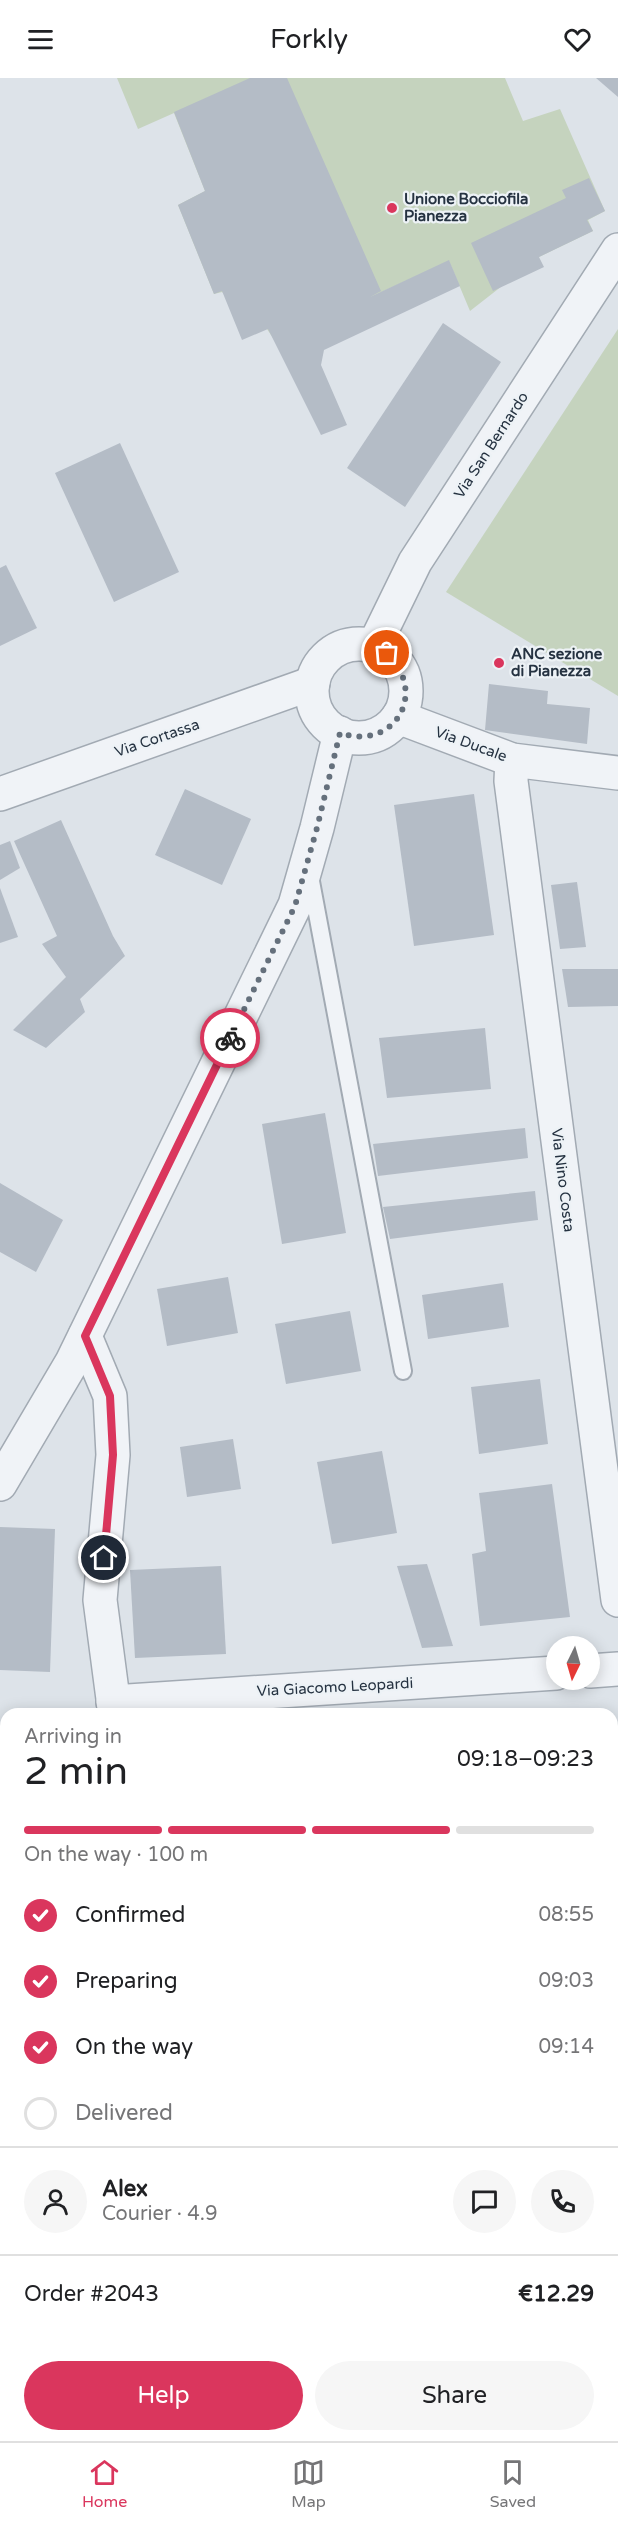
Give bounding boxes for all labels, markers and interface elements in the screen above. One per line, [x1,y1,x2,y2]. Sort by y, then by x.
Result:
icon: menu [24,23,57,56]
text: Forkly [270,23,348,56]
icon: heart [561,23,594,56]
place label: Unione Bocciofila Pianezza [404,190,529,225]
marker: Unione Bocciofila Pianezza [385,201,399,215]
street label: Via San Bernardo [450,388,532,502]
pin [361,627,412,678]
icon: bag [370,636,403,669]
place label: ANC sezione di Pianezza [511,645,603,680]
marker: ANC sezione di Pianezza [492,656,506,670]
street label: Via Cortassa [112,715,202,761]
street label: Via Ducale [433,723,509,765]
courier [200,1008,260,1068]
icon: bike [214,1022,247,1055]
street label: Via Nino Costa [548,1127,578,1233]
pin [78,1532,129,1583]
icon: home [87,1541,120,1574]
north arrow [546,1636,600,1690]
map controls [546,1636,600,1690]
street label: Via Giacomo Leopardi [256,1674,414,1700]
text: Arriving in [24,1725,122,1749]
text: 09:18–09:23 [457,1746,594,1772]
text: 2 min [24,1748,128,1795]
text: On the way · 100 m [24,1843,208,1867]
icon: check [24,1899,57,1932]
text: Confirmed [75,1902,185,1928]
text: 08:55 [539,1903,594,1927]
icon: check [24,1965,57,1998]
text: Preparing [75,1968,178,1994]
text: 09:03 [539,1969,594,1993]
icon: check [24,2031,57,2064]
text: On the way [75,2034,193,2060]
text: 09:14 [539,2035,594,2059]
text: Delivered [75,2100,173,2126]
button: person [24,2170,87,2233]
button: chat [453,2170,516,2233]
button: phone [531,2170,594,2233]
text: Alex [102,2176,148,2202]
text: Courier · 4.9 [102,2202,217,2226]
text: Order #2043 [24,2281,159,2307]
text: €12.29 [518,2281,594,2307]
button: Help [24,2361,303,2430]
button: Share [315,2361,594,2430]
tab: Home [82,2456,127,2512]
tab: Map [291,2456,326,2512]
tab: Saved [490,2456,536,2512]

